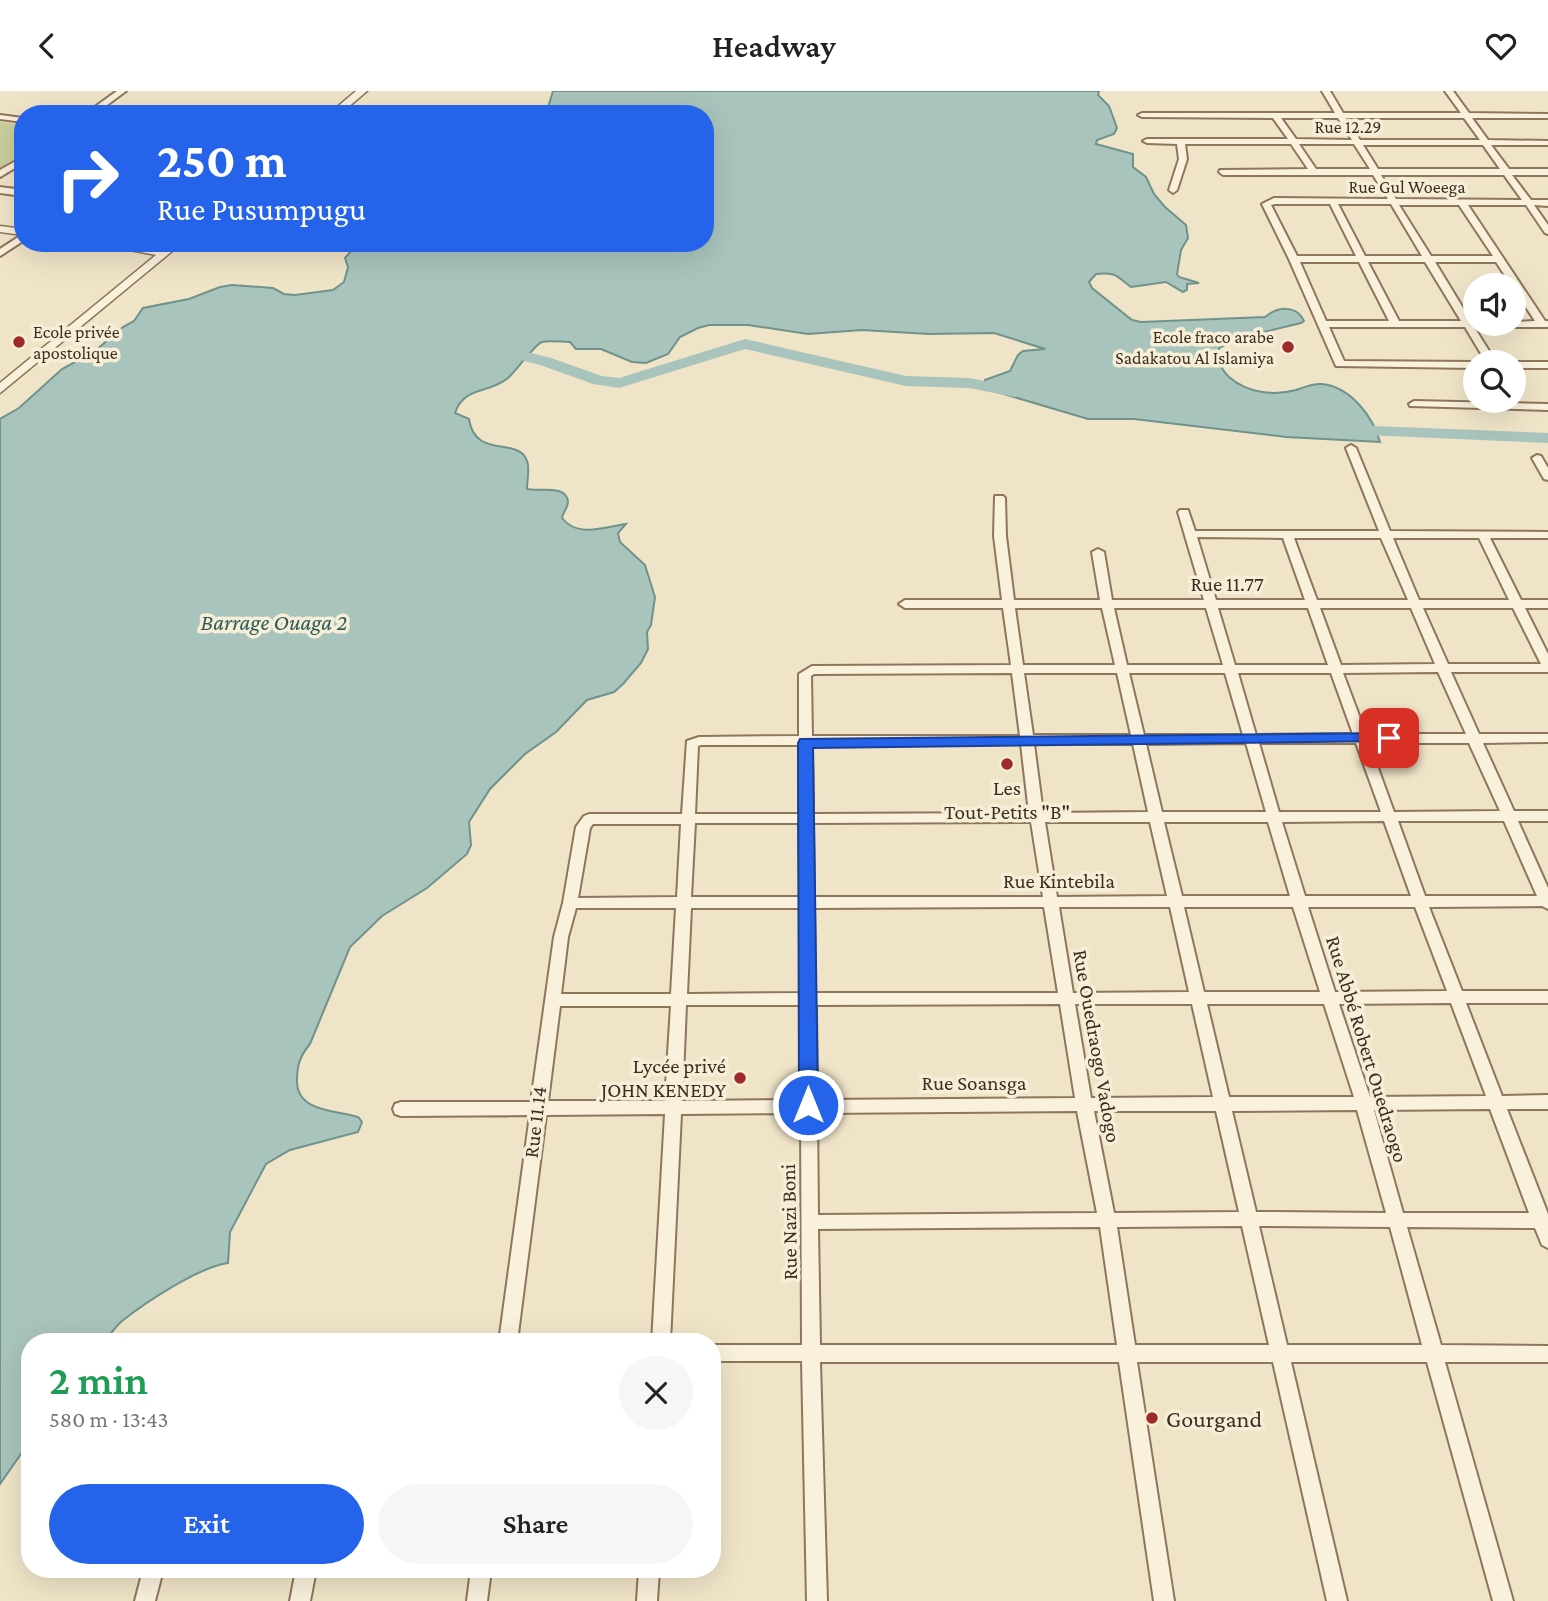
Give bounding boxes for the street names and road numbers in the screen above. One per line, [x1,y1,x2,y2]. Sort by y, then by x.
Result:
street label: Rue 12.29 [1315,117,1381,137]
street label: Rue Gul Woeega [1348,177,1466,197]
street label: Rue 11.77 [1190,572,1264,596]
street label: Rue Kintebila [1003,869,1115,893]
street label: Rue Abbé Robert Ouedraogo [1321,933,1413,1165]
street label: Rue Ouedraogo Vadogo [1068,948,1126,1144]
street label: Rue Soansga [922,1071,1027,1095]
street label: Rue 11.14 [519,1085,551,1159]
street label: Rue Nazi Boni [776,1163,802,1280]

